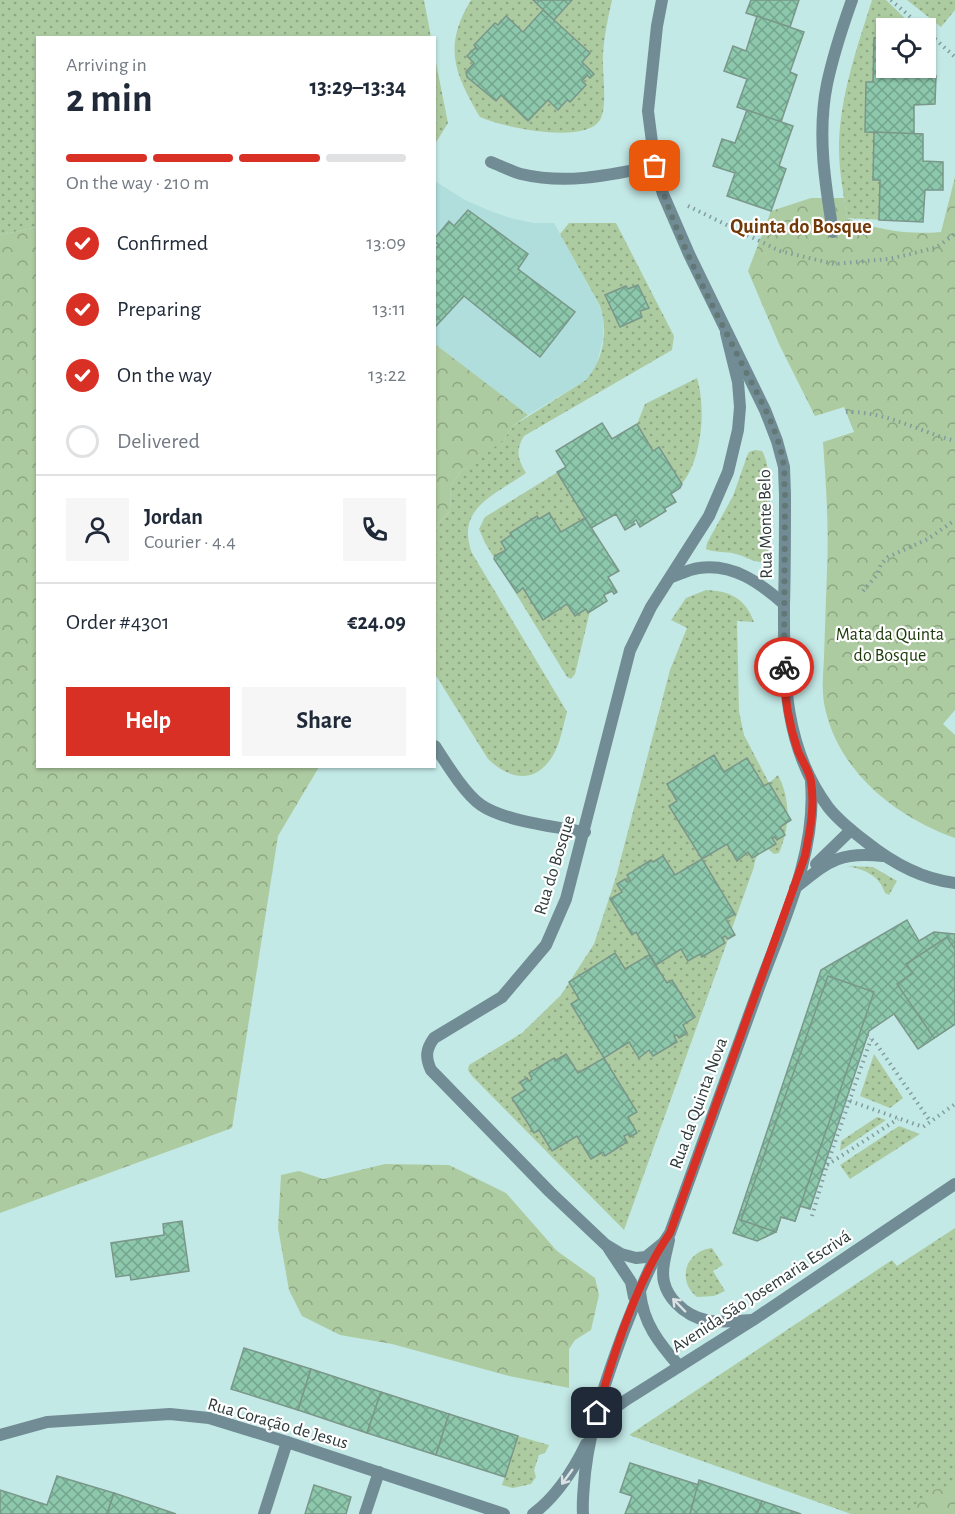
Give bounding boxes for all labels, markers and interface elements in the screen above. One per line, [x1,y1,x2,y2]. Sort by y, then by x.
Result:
map controls [876,18,936,78]
button: locate [876,18,936,78]
text: Arriving in [66,55,147,75]
text: 13:29–13:34 [309,76,406,98]
text: 2 min [66,80,153,119]
pin [629,140,680,191]
icon: bag [638,149,671,182]
text: On the way · 210 m [66,173,209,193]
district label: Quinta do Bosque [730,217,872,238]
icon: check [66,227,99,260]
text: Confirmed [117,232,208,254]
text: 13:09 [366,233,406,253]
icon: check [66,293,99,326]
text: Preparing [117,298,201,320]
text: 13:11 [373,299,406,319]
icon: check [66,359,99,392]
text: On the way [117,364,212,386]
text: 13:22 [368,365,406,385]
text: Delivered [117,430,200,452]
street label: Rua Monte Belo [756,469,776,579]
button: person [66,498,129,561]
button: phone [343,498,406,561]
text: Jordan [144,506,203,528]
text: Courier · 4.4 [144,532,236,552]
text: Order #4301 [66,611,170,633]
text: €24.09 [347,611,406,633]
park label: Mata da Quinta do Bosque [836,626,944,665]
courier [754,637,814,697]
icon: bike [768,651,801,684]
button: Help [66,687,230,756]
button: Share [242,687,406,756]
street label: Rua do Bosque [531,813,579,917]
street label: Rua da Quinta Nova [667,1035,731,1171]
street label: Avenida São Josemaria Escrivá [669,1227,854,1356]
one-way arrow [671,1298,686,1313]
pin [571,1387,622,1438]
street label: Rua Coração de Jesus [205,1395,350,1453]
icon: home [580,1396,613,1429]
one-way arrow [561,1469,573,1485]

